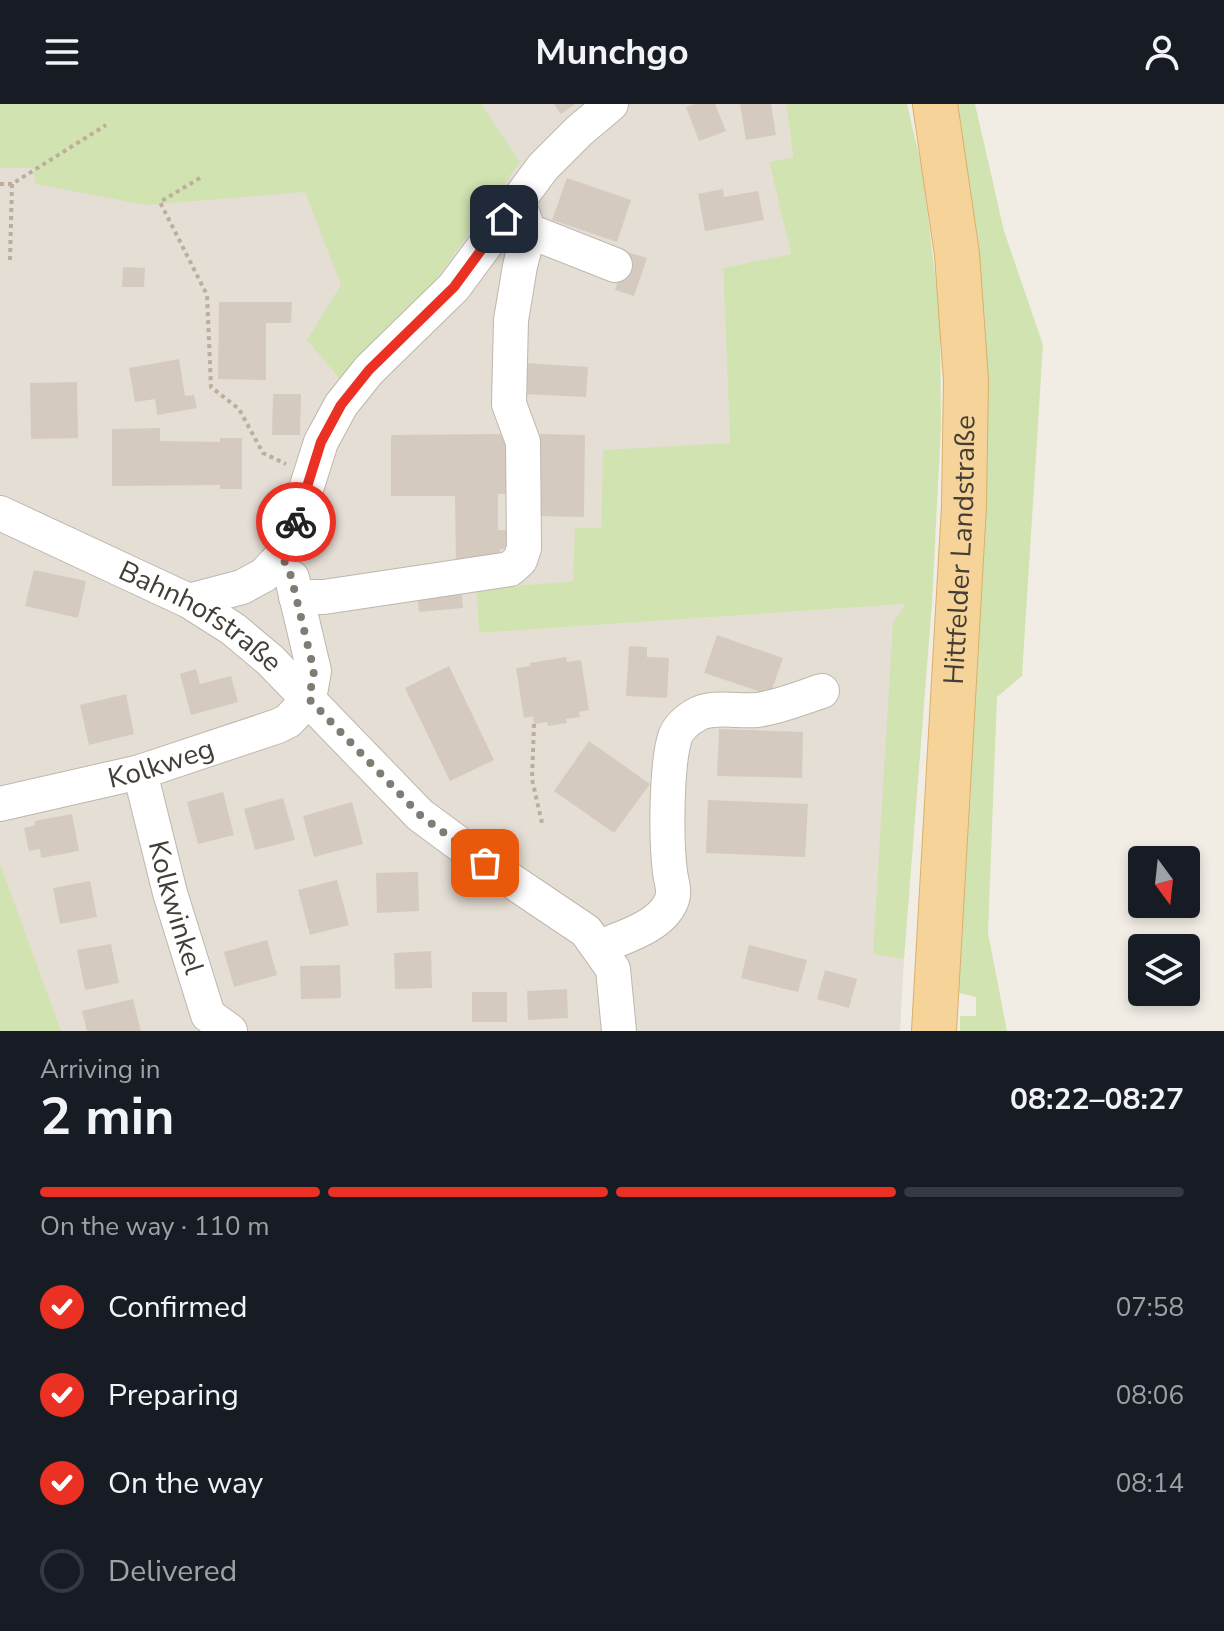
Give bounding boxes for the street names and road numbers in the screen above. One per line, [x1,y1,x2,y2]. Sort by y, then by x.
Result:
street label: Hittfelder Landstraße [935,415,984,686]
street label: Bahnhofstraße [112,552,291,681]
street label: Kolkweg [104,730,219,798]
street label: Kolkwinkel [139,837,213,980]

